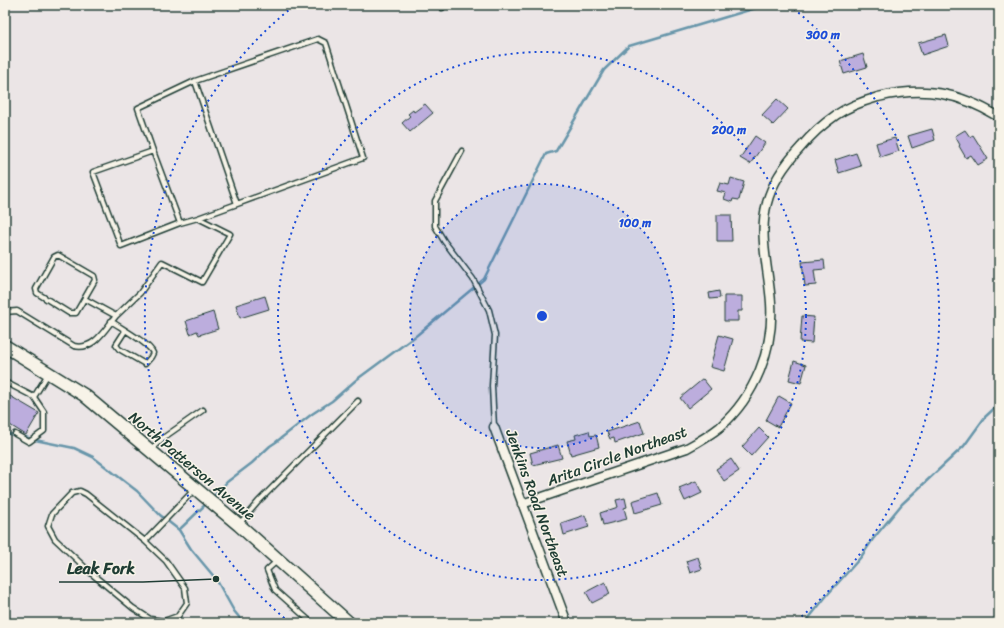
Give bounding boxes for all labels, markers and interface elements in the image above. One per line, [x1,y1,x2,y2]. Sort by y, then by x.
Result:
text: 300 m [805,24,841,46]
text: 200 m [711,119,747,141]
text: 100 m [619,212,652,234]
centre of rings [535,309,549,323]
street label: North Patterson Avenue [123,405,262,527]
street label: Arita Circle Northeast [542,418,691,494]
street label: Jenkins Road Northeast [498,424,576,581]
callout: Leak Fork [59,554,143,582]
text: Leak Fork [67,554,135,583]

